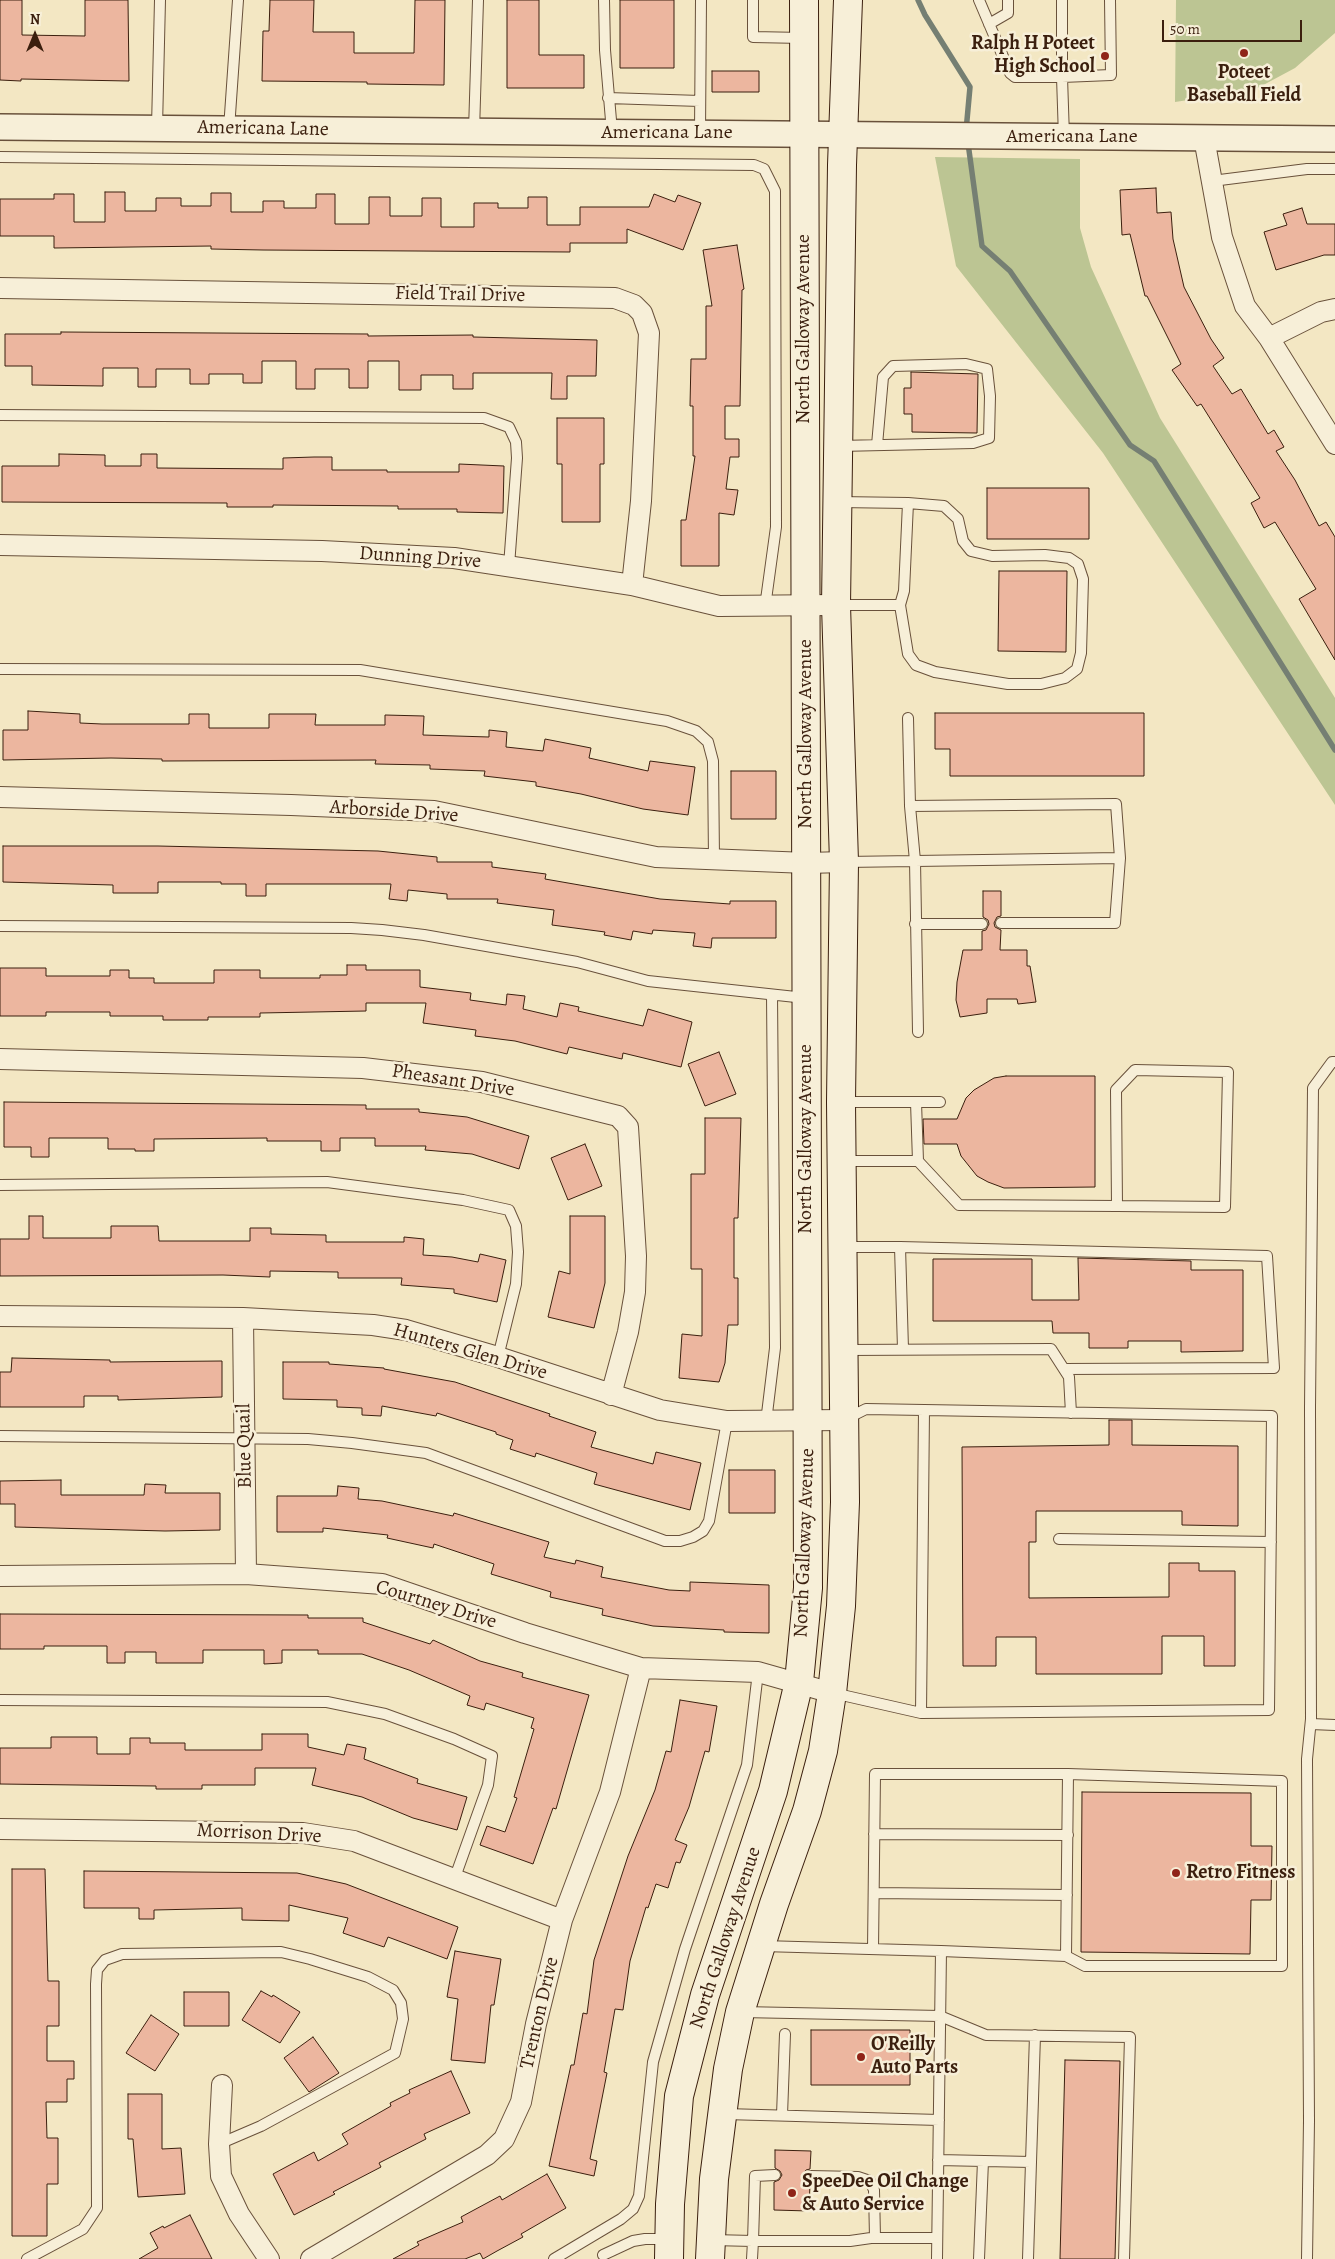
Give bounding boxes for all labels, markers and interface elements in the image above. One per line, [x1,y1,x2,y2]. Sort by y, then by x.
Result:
north arrow [10,10,60,60]
text: N [30,10,40,29]
scale bar [1165,10,1305,42]
text: 50 m [1170,19,1200,39]
place label: Ralph H Poteet High School [971,32,1095,79]
marker: Poteet Baseball Field [1238,47,1250,59]
marker: Ralph H Poteet High School [1099,50,1111,62]
place label: Poteet Baseball Field [1187,61,1301,108]
street label: Americana Lane [197,116,329,142]
street label: Americana Lane [601,121,733,145]
street label: Americana Lane [1006,125,1138,149]
street label: North Galloway Avenue [792,234,816,424]
street label: Field Trail Drive [395,282,525,308]
street label: Dunning Drive [358,542,482,574]
street label: North Galloway Avenue [794,639,818,829]
street label: Arborside Drive [329,796,459,828]
street label: North Galloway Avenue [794,1044,818,1234]
street label: Pheasant Drive [390,1059,516,1103]
street label: Hunters Glen Drive [390,1319,550,1385]
street label: Blue Quail [232,1403,258,1489]
street label: North Galloway Avenue [790,1448,820,1638]
street label: Courtney Drive [373,1575,499,1635]
street label: Morrison Drive [196,1819,322,1849]
street label: North Galloway Avenue [685,1844,767,2032]
place label: Retro Fitness [1186,1861,1295,1885]
marker: Retro Fitness [1170,1867,1182,1879]
street label: Trenton Drive [515,1955,565,2071]
place label: O'Reilly Auto Parts [871,2033,958,2080]
marker: O'Reilly Auto Parts [855,2051,867,2063]
place label: SpeeDee Oil Change & Auto Service [802,2170,969,2217]
marker: SpeeDee Oil Change & Auto Service [786,2187,798,2199]

